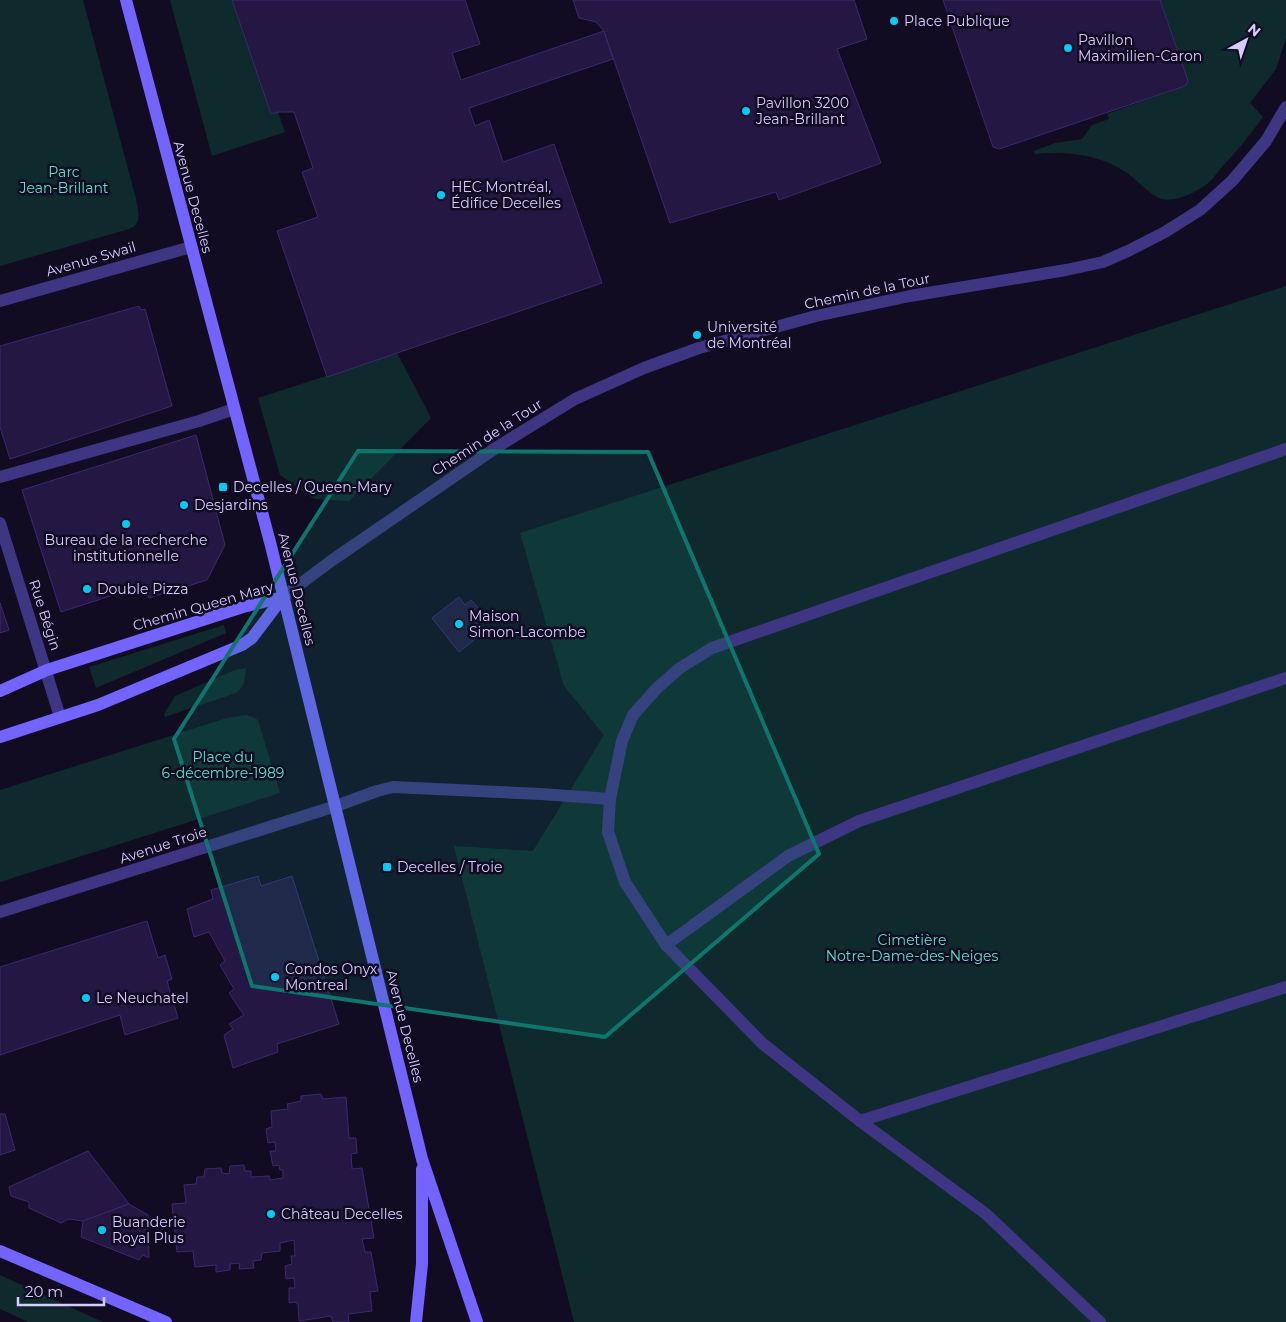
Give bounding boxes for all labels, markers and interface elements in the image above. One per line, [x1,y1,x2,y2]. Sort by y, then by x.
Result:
place label: Place Publique [904,12,1010,30]
marker: Place Publique [888,15,900,27]
north arrow [1221,15,1271,65]
text: N [1244,20,1264,41]
place label: Pavillon Maximilien-Caron [1078,31,1202,65]
marker: Pavillon Maximilien-Caron [1062,42,1074,54]
place label: Pavillon 3200 Jean-Brillant [755,94,849,128]
marker: Pavillon 3200 Jean-Brillant [740,105,752,117]
street label: Avenue Decelles [169,139,217,255]
park label: Parc Jean-Brillant [18,163,109,197]
place label: HEC Montréal, Édifice Decelles [451,178,561,212]
marker: HEC Montréal, Édifice Decelles [435,189,447,201]
street label: Avenue Swail [44,238,138,280]
street label: Chemin de la Tour [803,269,932,313]
place label: Université de Montréal [707,318,792,352]
marker: Université de Montréal [691,329,703,341]
street label: Chemin de la Tour [428,394,546,479]
place label: Decelles / Queen-Mary [233,478,392,496]
marker: Decelles / Queen-Mary [217,481,229,493]
place label: Desjardins [194,496,268,514]
marker: Desjardins [178,499,190,511]
marker: Bureau de la recherche institutionnelle [120,518,132,530]
place label: Bureau de la recherche institutionnelle [44,531,208,565]
street label: Avenue Decelles [274,531,320,647]
street label: Rue Bégin [25,577,65,653]
street label: Chemin Queen Mary [131,577,276,635]
place label: Double Pizza [97,580,189,598]
marker: Double Pizza [81,583,93,595]
place label: Maison Simon-Lacombe [469,607,586,641]
marker: Maison Simon-Lacombe [453,618,465,630]
park label: Place du 6-décembre-1989 [162,748,284,782]
street label: Avenue Troie [117,822,209,868]
place label: Decelles / Troie [397,858,502,876]
marker: Decelles / Troie [381,861,393,873]
park label: Cimetière Notre-Dame-des-Neiges [826,931,998,965]
place label: Condos Onyx Montreal [285,960,378,994]
street label: Avenue Decelles [382,968,428,1084]
marker: Condos Onyx Montreal [269,971,281,983]
place label: Le Neuchatel [96,989,189,1007]
marker: Le Neuchatel [80,992,92,1004]
place label: Château Decelles [281,1205,403,1223]
marker: Château Decelles [265,1208,277,1220]
place label: Buanderie Royal Plus [112,1213,185,1247]
marker: Buanderie Royal Plus [96,1224,108,1236]
scale bar [18,1274,104,1306]
text: 20 m [25,1282,63,1301]

